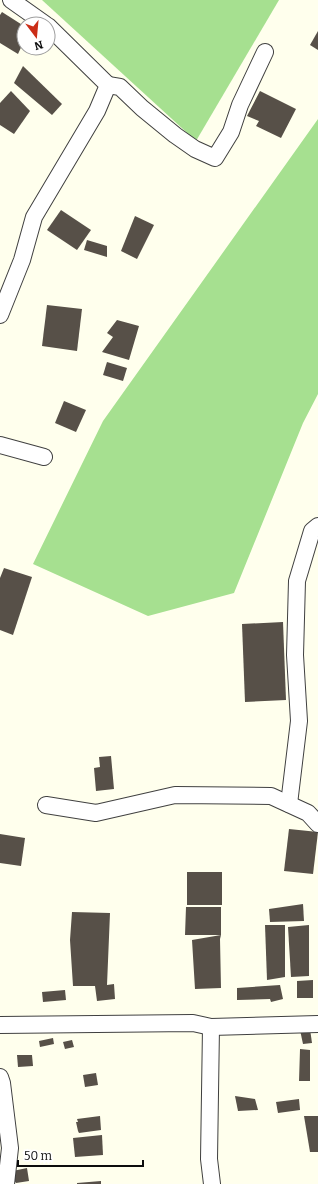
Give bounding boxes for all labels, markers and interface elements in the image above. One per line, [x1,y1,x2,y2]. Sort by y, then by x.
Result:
north arrow [16,16,56,56]
text: N [32,38,44,53]
scale bar [18,1142,143,1168]
text: 50 m [24,1149,53,1163]

